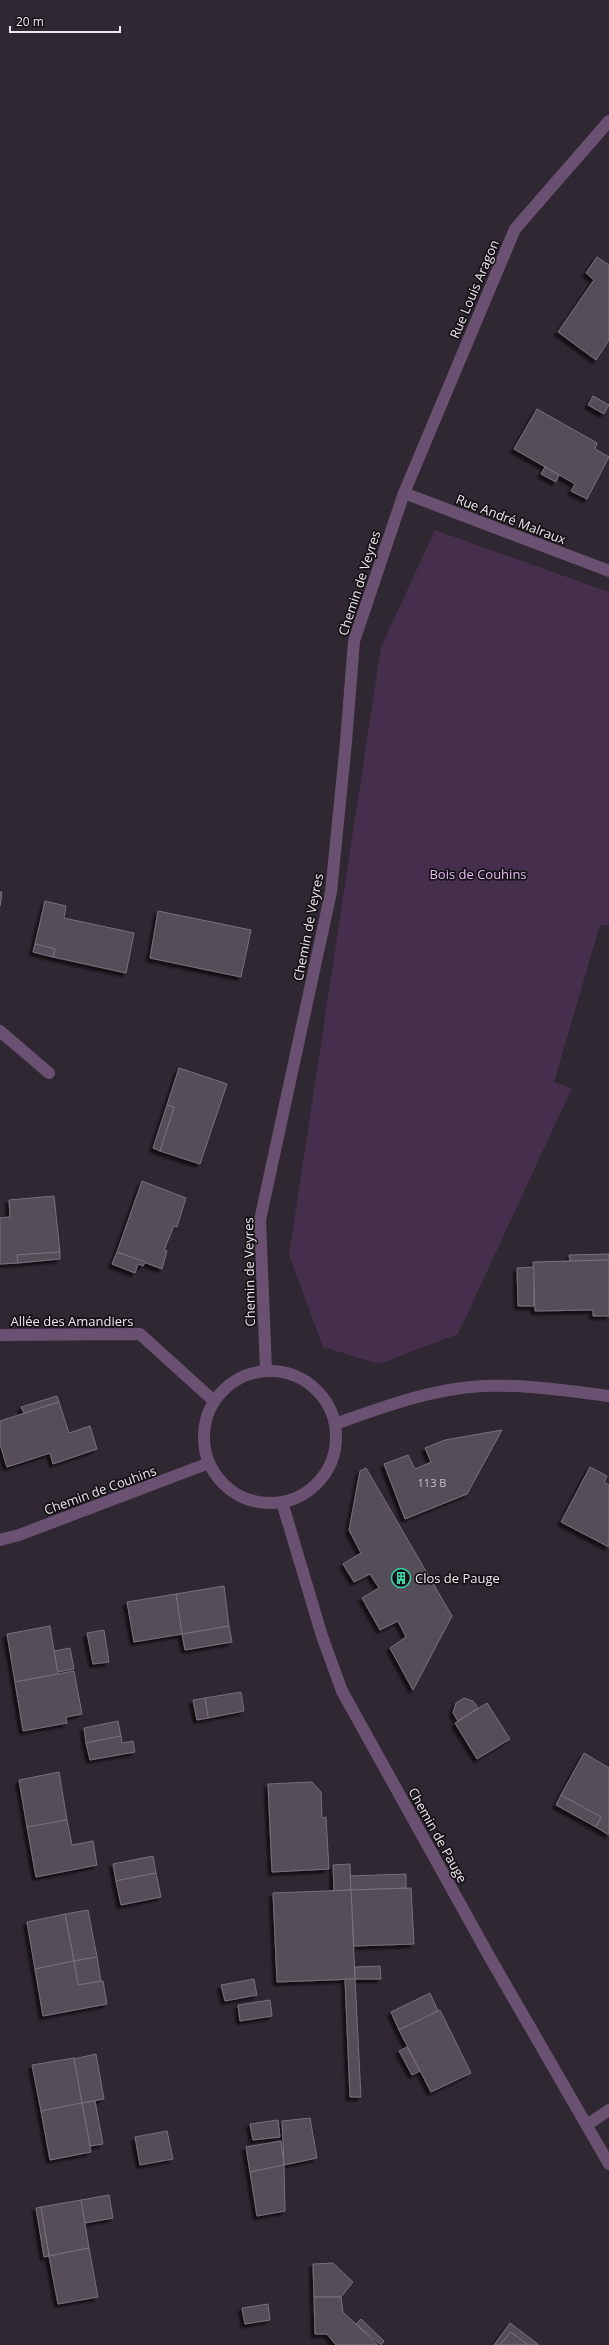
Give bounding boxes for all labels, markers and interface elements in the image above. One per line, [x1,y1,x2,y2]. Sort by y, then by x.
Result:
scale bar [10,8,120,34]
text: 20 m [16,13,44,30]
street label: Rue Louis Aragon [445,237,503,341]
street label: Rue André Malraux [453,490,569,548]
street label: Chemin de Veyres [334,528,384,638]
park label: Bois de Couhins [429,865,527,883]
street label: Chemin de Veyres [289,872,327,982]
street label: Chemin de Veyres [239,1217,259,1327]
street label: Allée des Amandiers [10,1312,134,1330]
street label: Chemin de Couhins [41,1461,159,1519]
house number: 113 B [418,1475,446,1490]
building icon: Clos de Pauge [390,1567,412,1589]
place label: Clos de Pauge [415,1569,500,1587]
street label: Chemin de Pauge [404,1784,472,1886]

